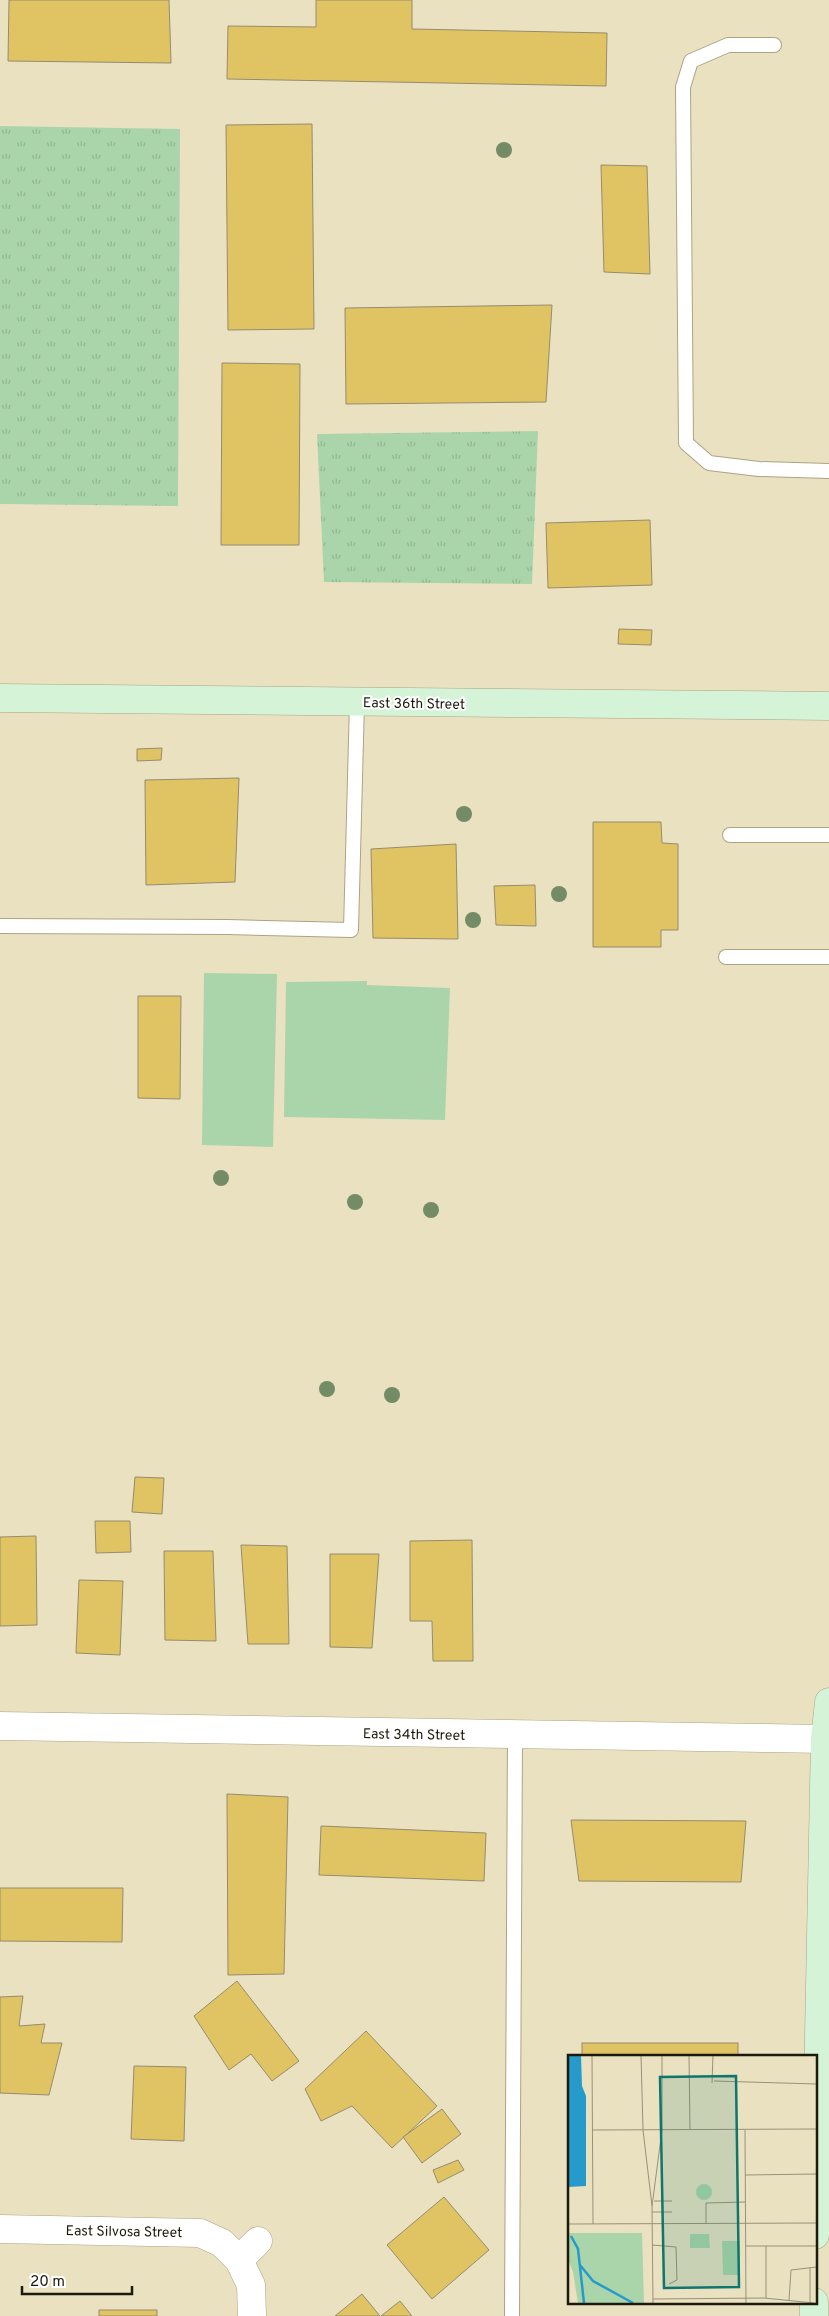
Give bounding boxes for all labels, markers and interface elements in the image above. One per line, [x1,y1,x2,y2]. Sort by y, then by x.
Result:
street label: East 36th Street [363,695,465,714]
street label: East 34th Street [363,1726,465,1745]
inset map [568,2055,816,2304]
street label: East Silvosa Street [65,2223,182,2242]
scale bar [22,2264,132,2296]
text: 20 m [30,2273,65,2292]

